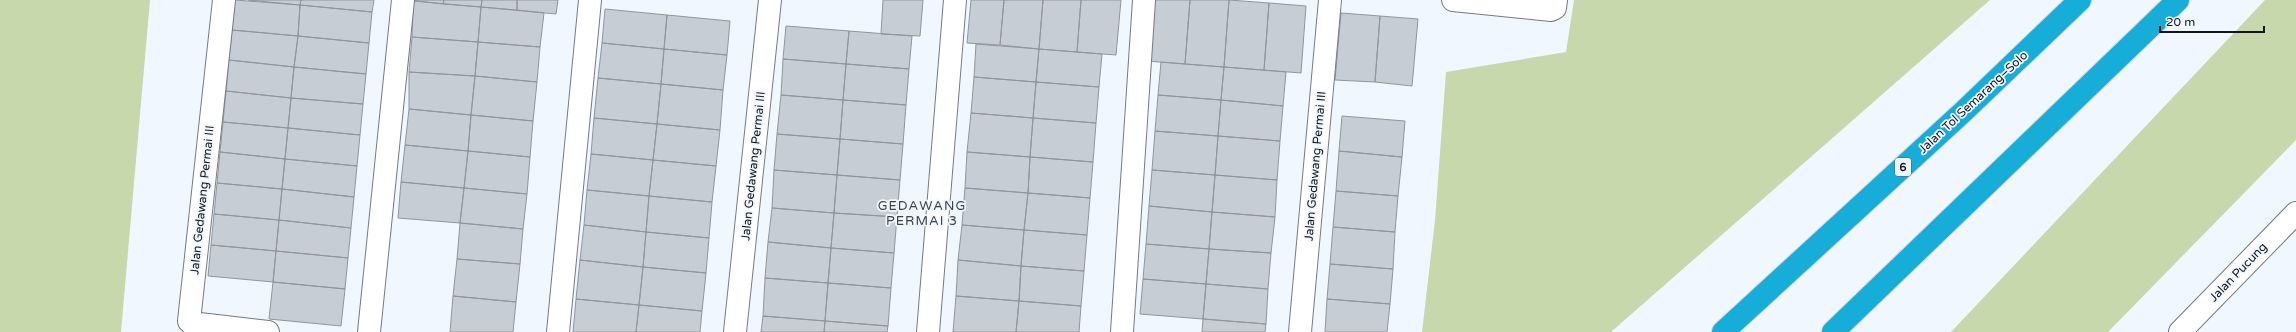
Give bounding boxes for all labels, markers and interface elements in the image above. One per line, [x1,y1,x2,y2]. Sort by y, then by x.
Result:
scale bar [2160,8,2264,34]
text: 20 m [2166,15,2195,29]
street label: Jalan Tol Semarang–Solo [1916,48,2030,156]
street label: Jalan Gedawang Permai III [738,91,768,241]
street label: Jalan Gedawang Permai III [1301,91,1329,241]
street label: Jalan Gedawang Permai III [187,125,217,275]
road number: 6 [1895,158,1911,176]
district label: GEDAWANG PERMAI 3 [878,198,966,229]
street label: Jalan Pucung [2206,240,2270,304]

